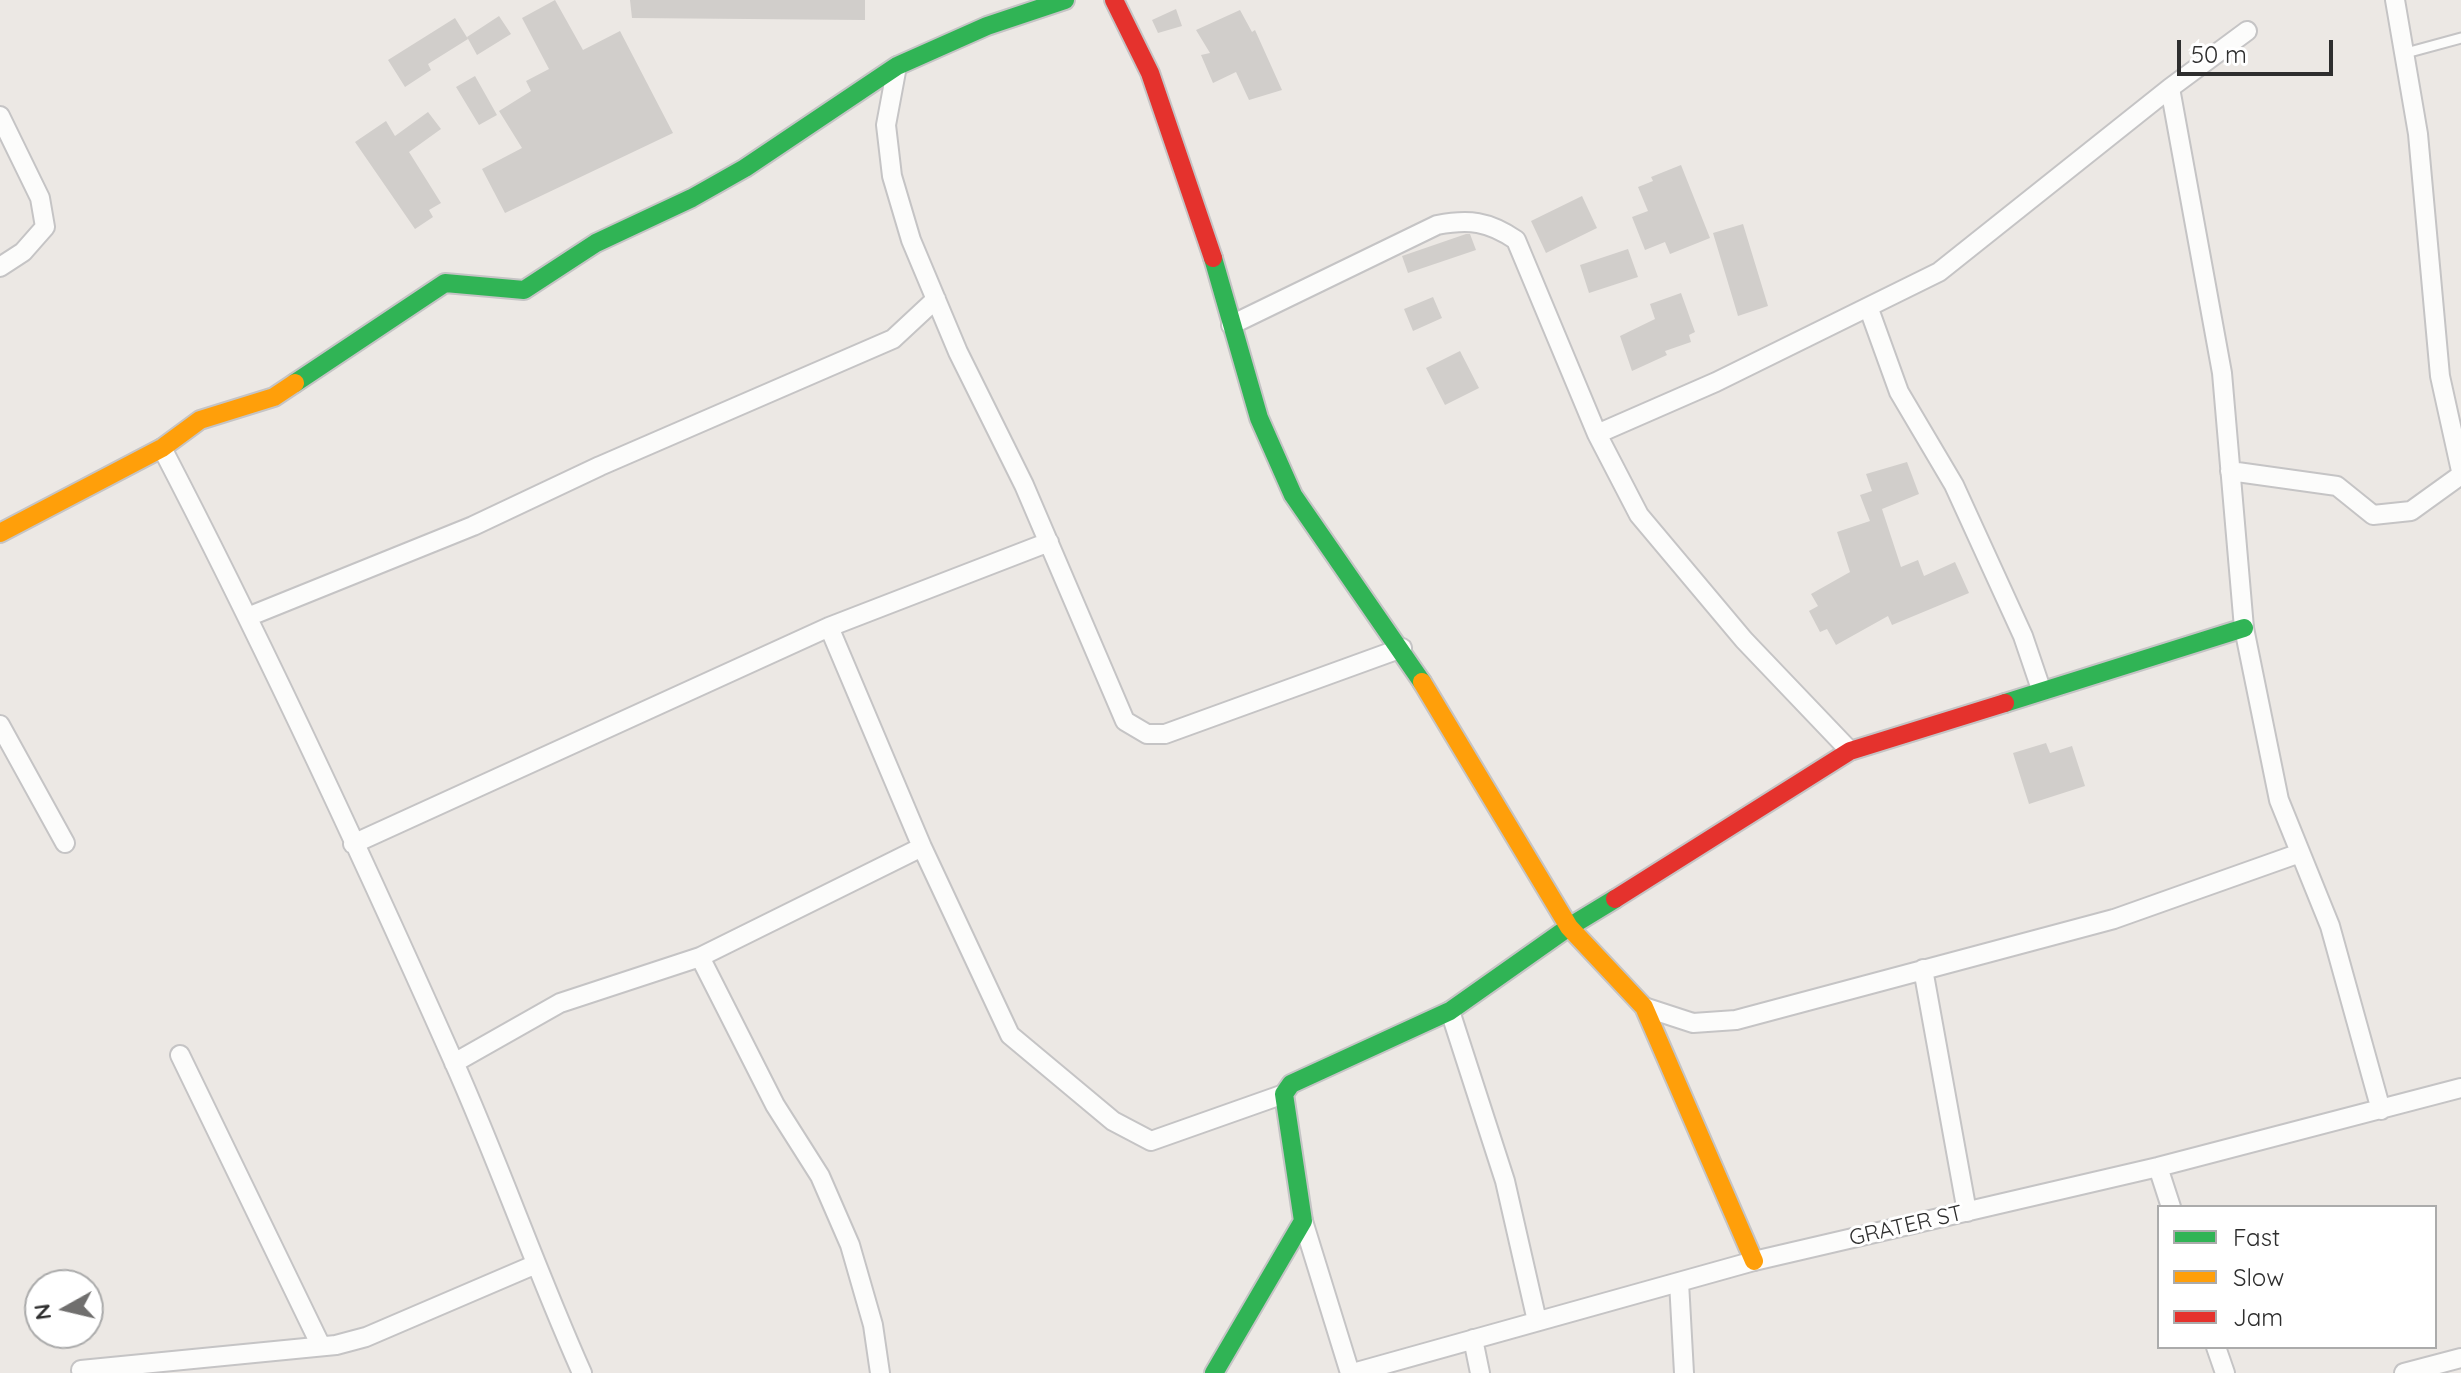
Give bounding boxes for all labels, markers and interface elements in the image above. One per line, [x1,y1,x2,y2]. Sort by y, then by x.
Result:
scale bar [2181,24,2337,74]
text: 50 m [2191,39,2247,69]
street label: GRATER ST [1847,1200,1965,1252]
legend [2157,1205,2437,1349]
text: Fast [2233,1222,2280,1252]
text: Slow [2233,1262,2284,1292]
north arrow [24,1269,104,1349]
text: N [27,1302,57,1322]
text: Jam [2233,1302,2283,1332]

